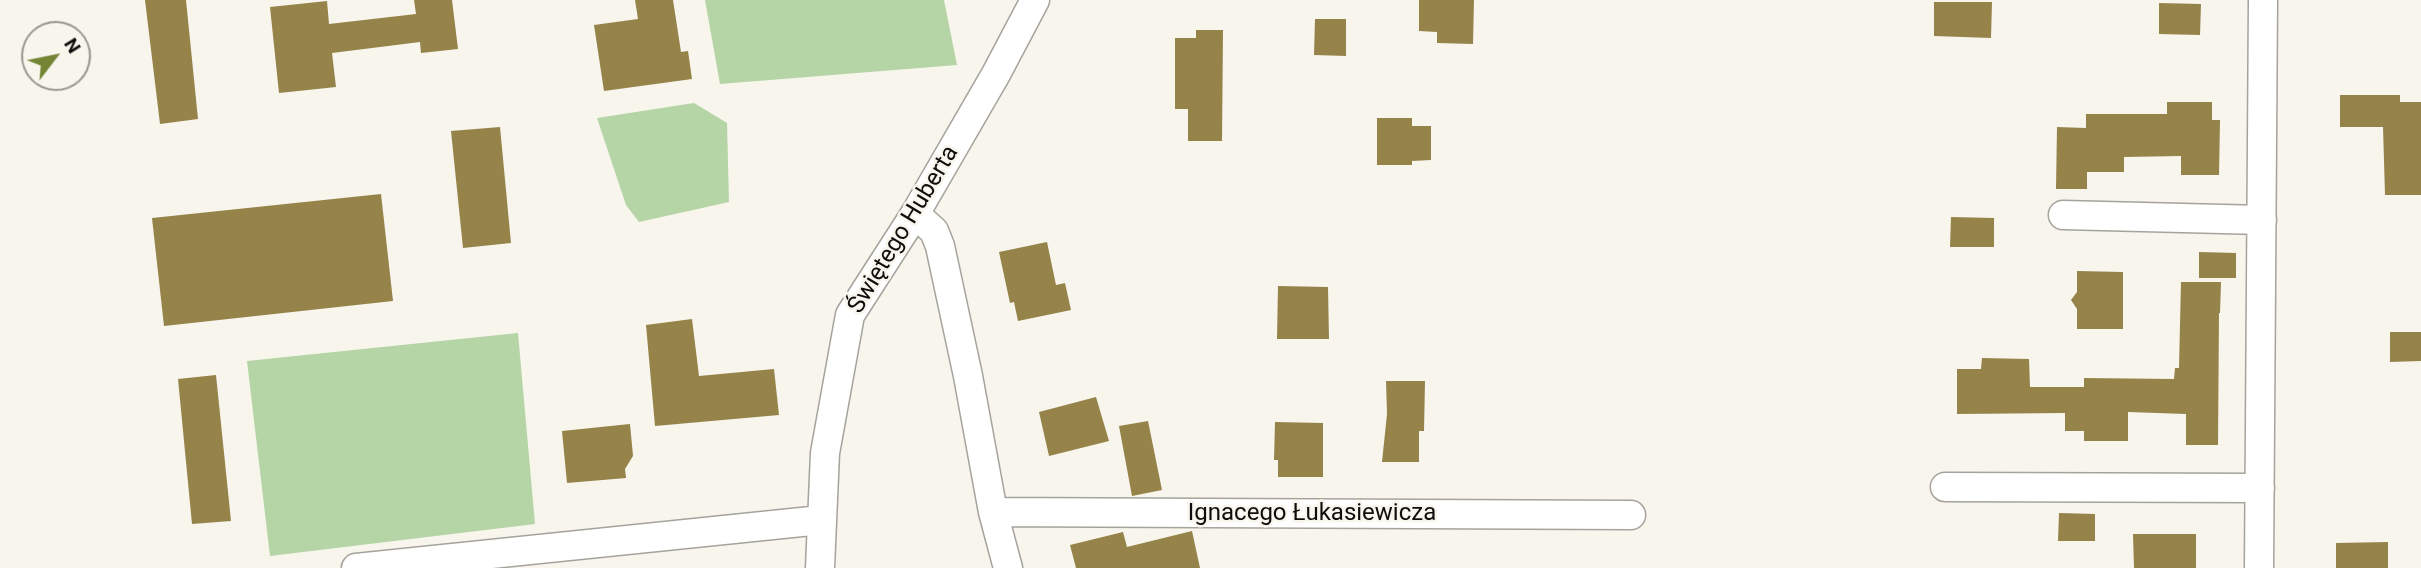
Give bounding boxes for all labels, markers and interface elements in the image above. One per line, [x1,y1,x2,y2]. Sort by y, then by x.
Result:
north arrow [21,21,91,91]
text: N [59,34,86,57]
street label: Świętego Huberta [843,141,965,319]
street label: Ignacego Łukasiewicza [1188,500,1436,528]

